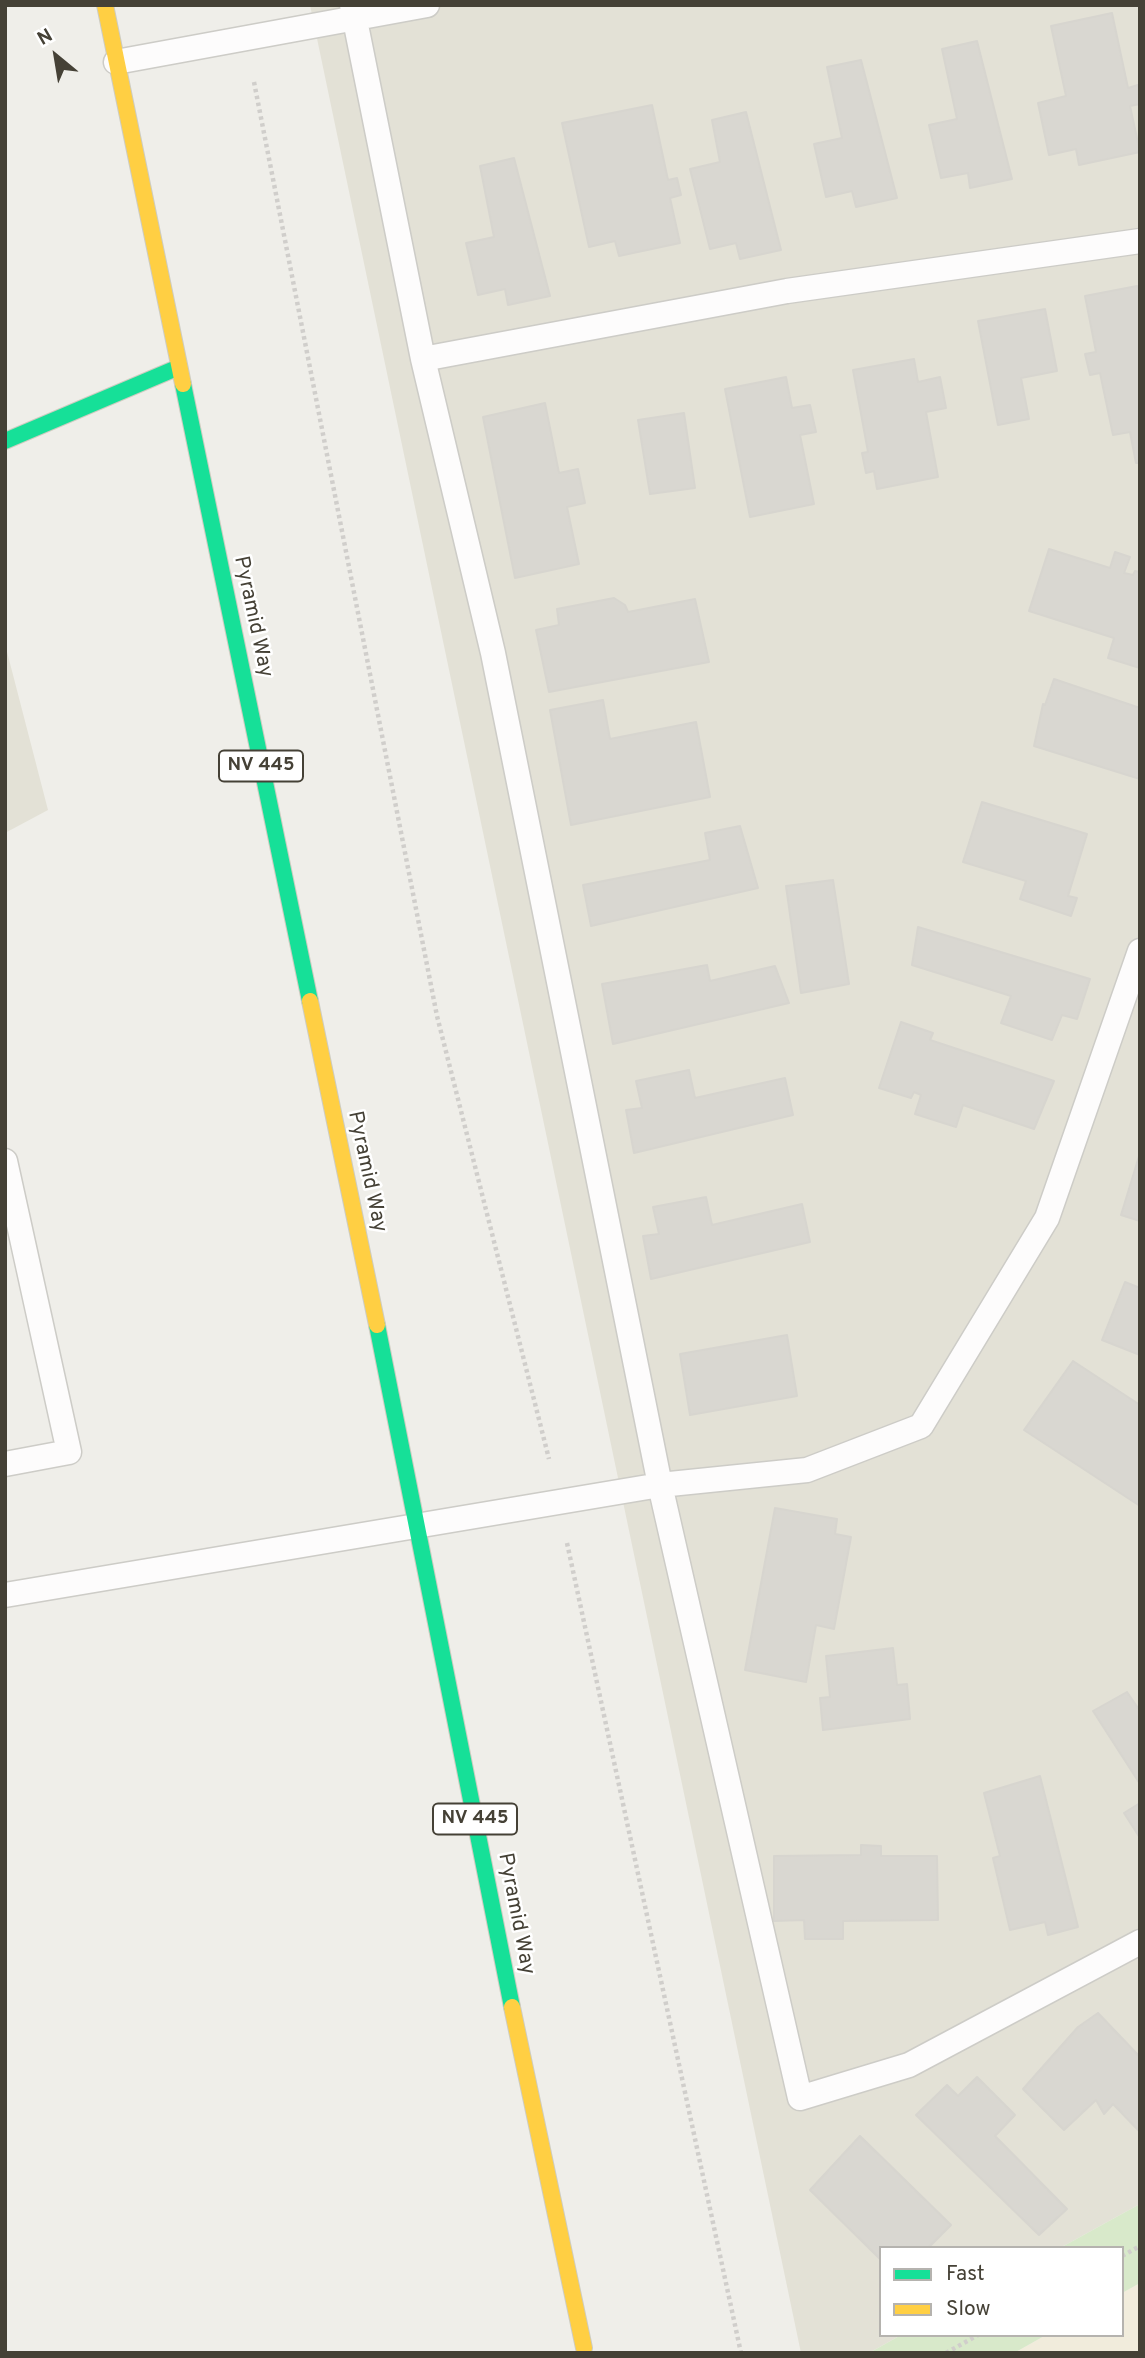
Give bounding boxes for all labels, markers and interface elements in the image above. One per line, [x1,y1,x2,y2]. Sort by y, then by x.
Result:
north arrow [21,21,91,91]
text: N [34,24,57,52]
street label: Pyramid Way [227,554,277,680]
road number: NV 445 [219,750,303,782]
street label: Pyramid Way [341,1109,391,1235]
road number: NV 445 [433,1803,517,1834]
street label: Pyramid Way [491,1851,539,1977]
legend [879,2246,1124,2337]
text: Fast [946,2261,985,2288]
text: Slow [946,2296,991,2323]

